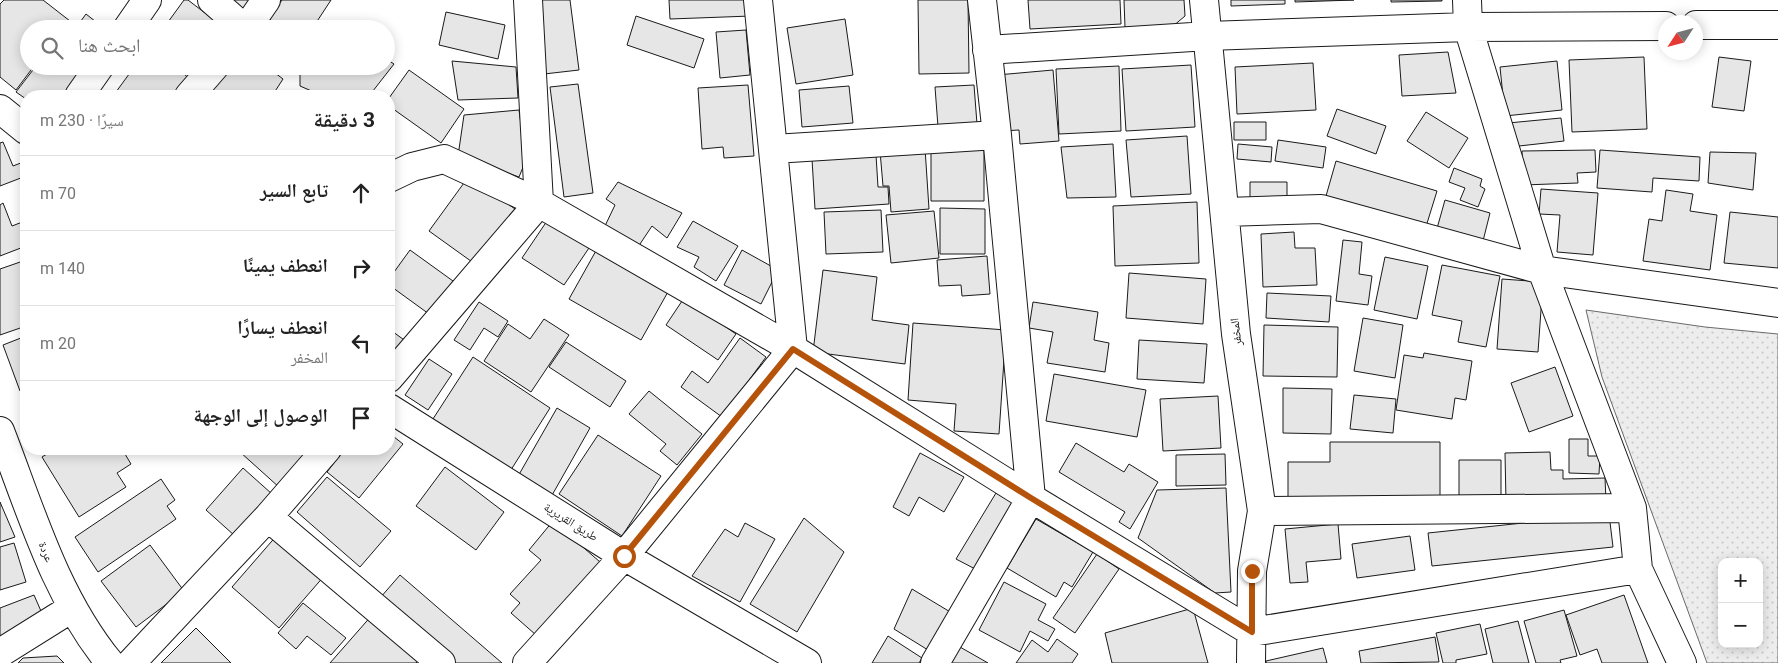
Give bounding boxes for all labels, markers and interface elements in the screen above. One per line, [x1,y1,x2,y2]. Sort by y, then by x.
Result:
north arrow [1658,15,1703,60]
search box [20,20,395,75]
icon: search [38,34,66,62]
text: ابحث هنا [78,34,141,57]
text: 3 دقيقة [314,108,375,132]
text: سيرًا · 230 m [40,111,124,130]
text: تابع السير [260,179,328,202]
icon: ahead [347,179,375,207]
text: 70 m [40,184,76,203]
text: انعطف يمينًا [243,254,328,277]
icon: right [347,254,375,282]
text: 140 m [40,259,85,278]
text: انعطف يسارًا [237,316,328,339]
street label: المخفر [1227,317,1245,348]
icon: left [347,329,375,357]
text: 20 m [40,334,76,353]
text: المخفر [291,348,328,367]
text: الوصول إلى الوجهة [194,404,328,427]
icon: arrive [347,404,375,432]
street label: طريق القريرية [541,500,601,544]
street label: عردة [36,540,56,564]
route start [613,545,636,568]
map controls [1718,558,1763,648]
button: + [1718,558,1763,603]
route end [1241,560,1264,583]
button: − [1718,603,1763,648]

